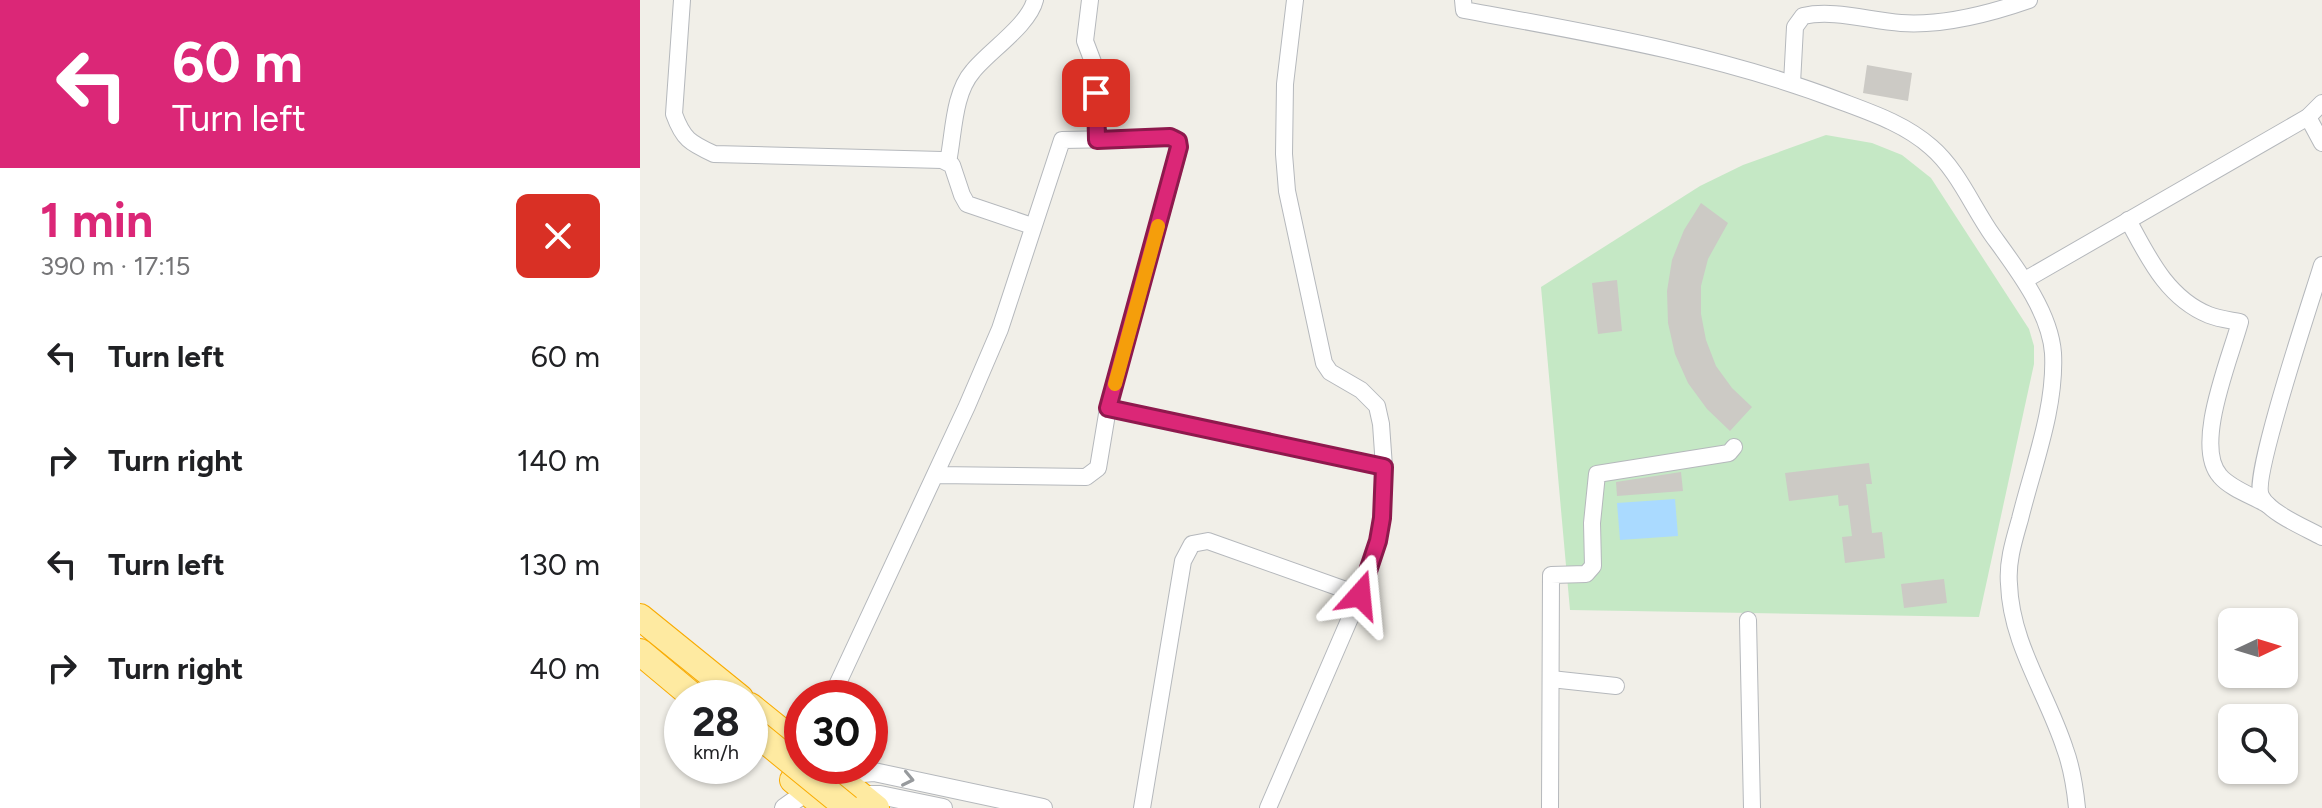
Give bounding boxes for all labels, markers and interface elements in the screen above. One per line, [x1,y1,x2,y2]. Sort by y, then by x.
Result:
text: 60 m [172,29,303,96]
icon: left [40,32,144,136]
pin [1062,59,1130,127]
icon: arrive [1074,71,1118,115]
text: Turn left [172,97,306,140]
text: 1 min [40,191,153,249]
button: close [516,194,600,278]
text: 390 m · 17:15 [40,250,191,282]
icon: left [40,334,84,378]
text: Turn left [108,338,225,375]
text: 60 m [531,338,600,375]
icon: right [40,438,84,482]
text: Turn right [108,442,243,479]
text: 140 m [517,442,600,479]
icon: left [40,542,84,586]
text: Turn left [108,546,225,583]
text: 130 m [519,546,600,583]
position arrow [1318,553,1402,637]
north arrow [2218,608,2298,688]
map controls [2218,608,2298,784]
icon: right [40,646,84,690]
text: Turn right [108,650,243,687]
text: 40 m [529,650,600,687]
speed limit sign: 30 [784,680,888,784]
text: 28 [692,698,740,746]
button: search [2218,704,2298,784]
text: km/h [693,740,739,764]
one-way arrow [901,770,915,787]

